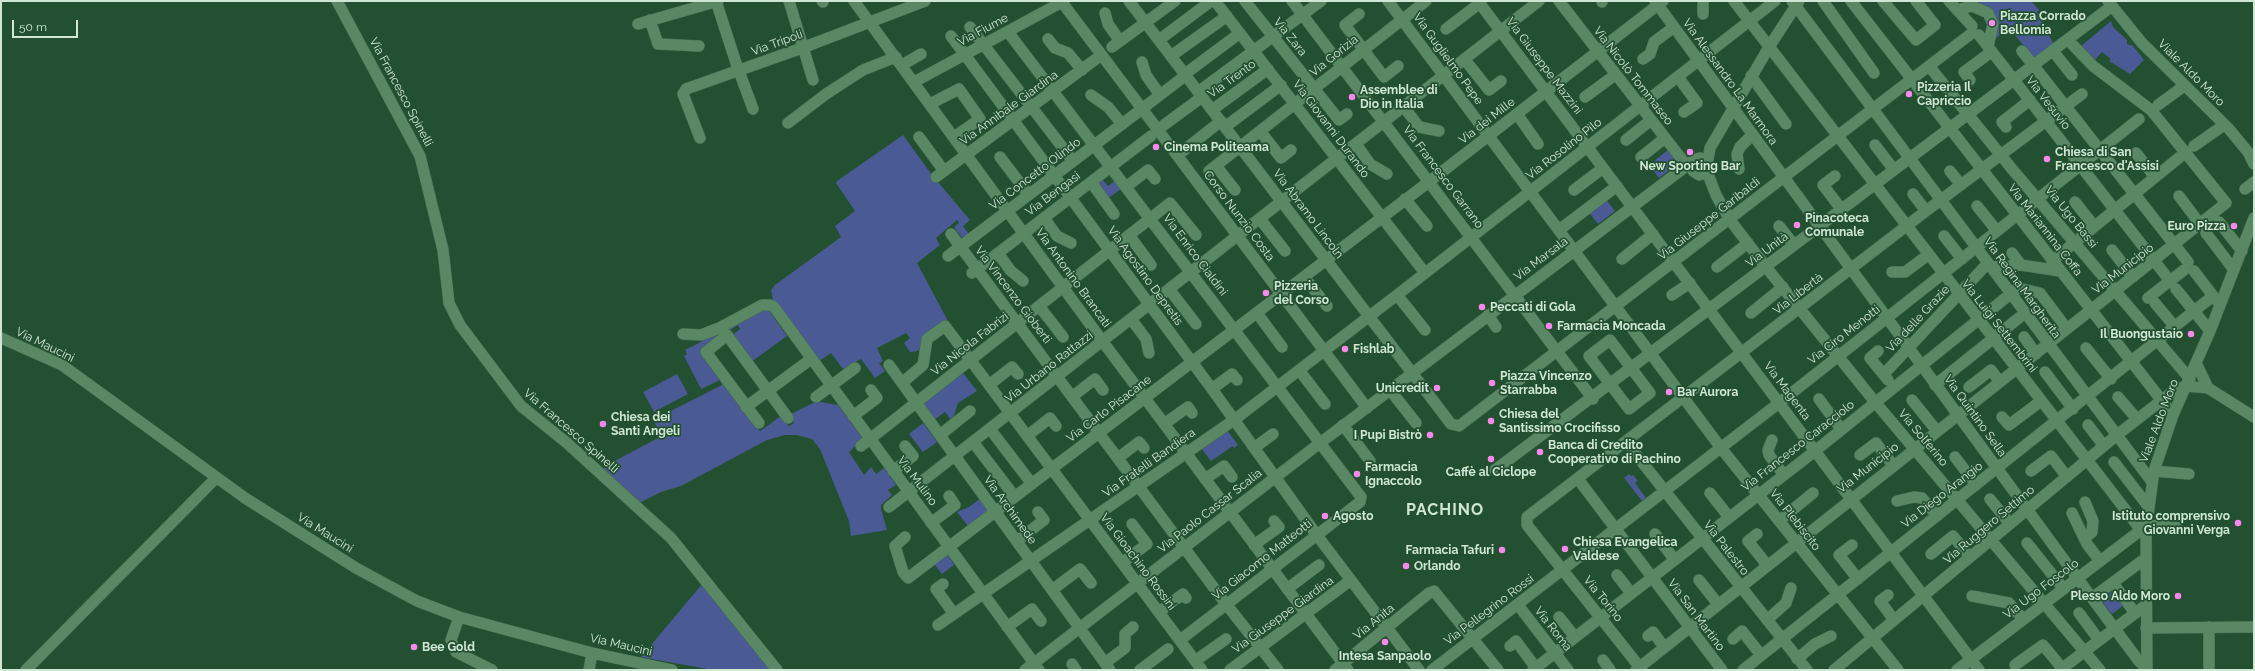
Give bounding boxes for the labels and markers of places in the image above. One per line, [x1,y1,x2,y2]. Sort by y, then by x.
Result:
place label: Piazza Corrado Bellomia [2000,9,2086,37]
marker: Piazza Corrado Bellomia [1987,18,1997,28]
place label: Pizzeria Il Capriccio [1917,80,1971,108]
place label: Assemblee di Dio in Italia [1360,83,1438,111]
marker: Pizzeria Il Capriccio [1904,89,1914,99]
marker: Assemblee di Dio in Italia [1347,92,1357,102]
place label: Cinema Politeama [1164,140,1269,154]
marker: Cinema Politeama [1151,142,1161,152]
place label: Chiesa di San Francesco d'Assisi [2055,145,2159,173]
marker: New Sporting Bar [1685,147,1695,157]
marker: Chiesa di San Francesco d'Assisi [2042,154,2052,164]
place label: New Sporting Bar [1640,159,1740,173]
place label: Pinacoteca Comunale [1805,211,1869,239]
place label: Euro Pizza [2167,219,2226,233]
marker: Pinacoteca Comunale [1792,220,1802,230]
marker: Euro Pizza [2229,221,2239,231]
place label: Pizzeria del Corso [1274,279,1329,307]
marker: Pizzeria del Corso [1261,288,1271,298]
place label: Peccati di Gola [1490,300,1576,314]
marker: Peccati di Gola [1477,302,1487,312]
place label: Farmacia Moncada [1557,319,1666,333]
marker: Farmacia Moncada [1544,321,1554,331]
place label: Il Buongustaio [2100,327,2183,341]
marker: Il Buongustaio [2186,329,2196,339]
place label: Fishlab [1353,342,1394,356]
marker: Fishlab [1340,344,1350,354]
place label: Piazza Vincenzo Starrabba [1500,369,1592,397]
marker: Piazza Vincenzo Starrabba [1487,378,1497,388]
place label: Unicredit [1376,381,1429,395]
marker: Unicredit [1432,383,1442,393]
place label: Bar Aurora [1677,385,1738,399]
marker: Bar Aurora [1664,387,1674,397]
place label: Chiesa del Santissimo Crocifisso [1499,407,1620,435]
place label: Chiesa dei Santi Angeli [611,410,680,438]
marker: Chiesa del Santissimo Crocifisso [1486,416,1496,426]
marker: Chiesa dei Santi Angeli [598,419,608,429]
place label: I Pupi Bistrò [1354,428,1422,442]
marker: I Pupi Bistrò [1425,430,1435,440]
place label: Banca di Credito Cooperativo di Pachino [1548,438,1681,466]
marker: Banca di Credito Cooperativo di Pachino [1535,447,1545,457]
marker: Caffè al Ciclope [1486,454,1496,464]
place label: Farmacia Ignaccolo [1365,460,1422,488]
place label: Caffè al Ciclope [1446,465,1536,479]
marker: Farmacia Ignaccolo [1352,469,1362,479]
place label: Agosto [1333,509,1373,523]
place label: Istituto comprensivo Giovanni Verga [2112,509,2230,537]
marker: Agosto [1320,511,1330,521]
marker: Istituto comprensivo Giovanni Verga [2233,518,2243,528]
place label: Chiesa Evangelica Valdese [1573,535,1677,563]
place label: Farmacia Tafuri [1406,543,1494,557]
marker: Chiesa Evangelica Valdese [1560,544,1570,554]
marker: Farmacia Tafuri [1497,545,1507,555]
place label: Orlando [1414,559,1461,573]
marker: Orlando [1401,561,1411,571]
place label: Plesso Aldo Moro [2070,589,2170,603]
marker: Plesso Aldo Moro [2173,591,2183,601]
marker: Intesa Sanpaolo [1380,637,1390,647]
place label: Bee Gold [422,640,475,654]
marker: Bee Gold [409,642,419,652]
place label: Intesa Sanpaolo [1339,649,1431,663]

